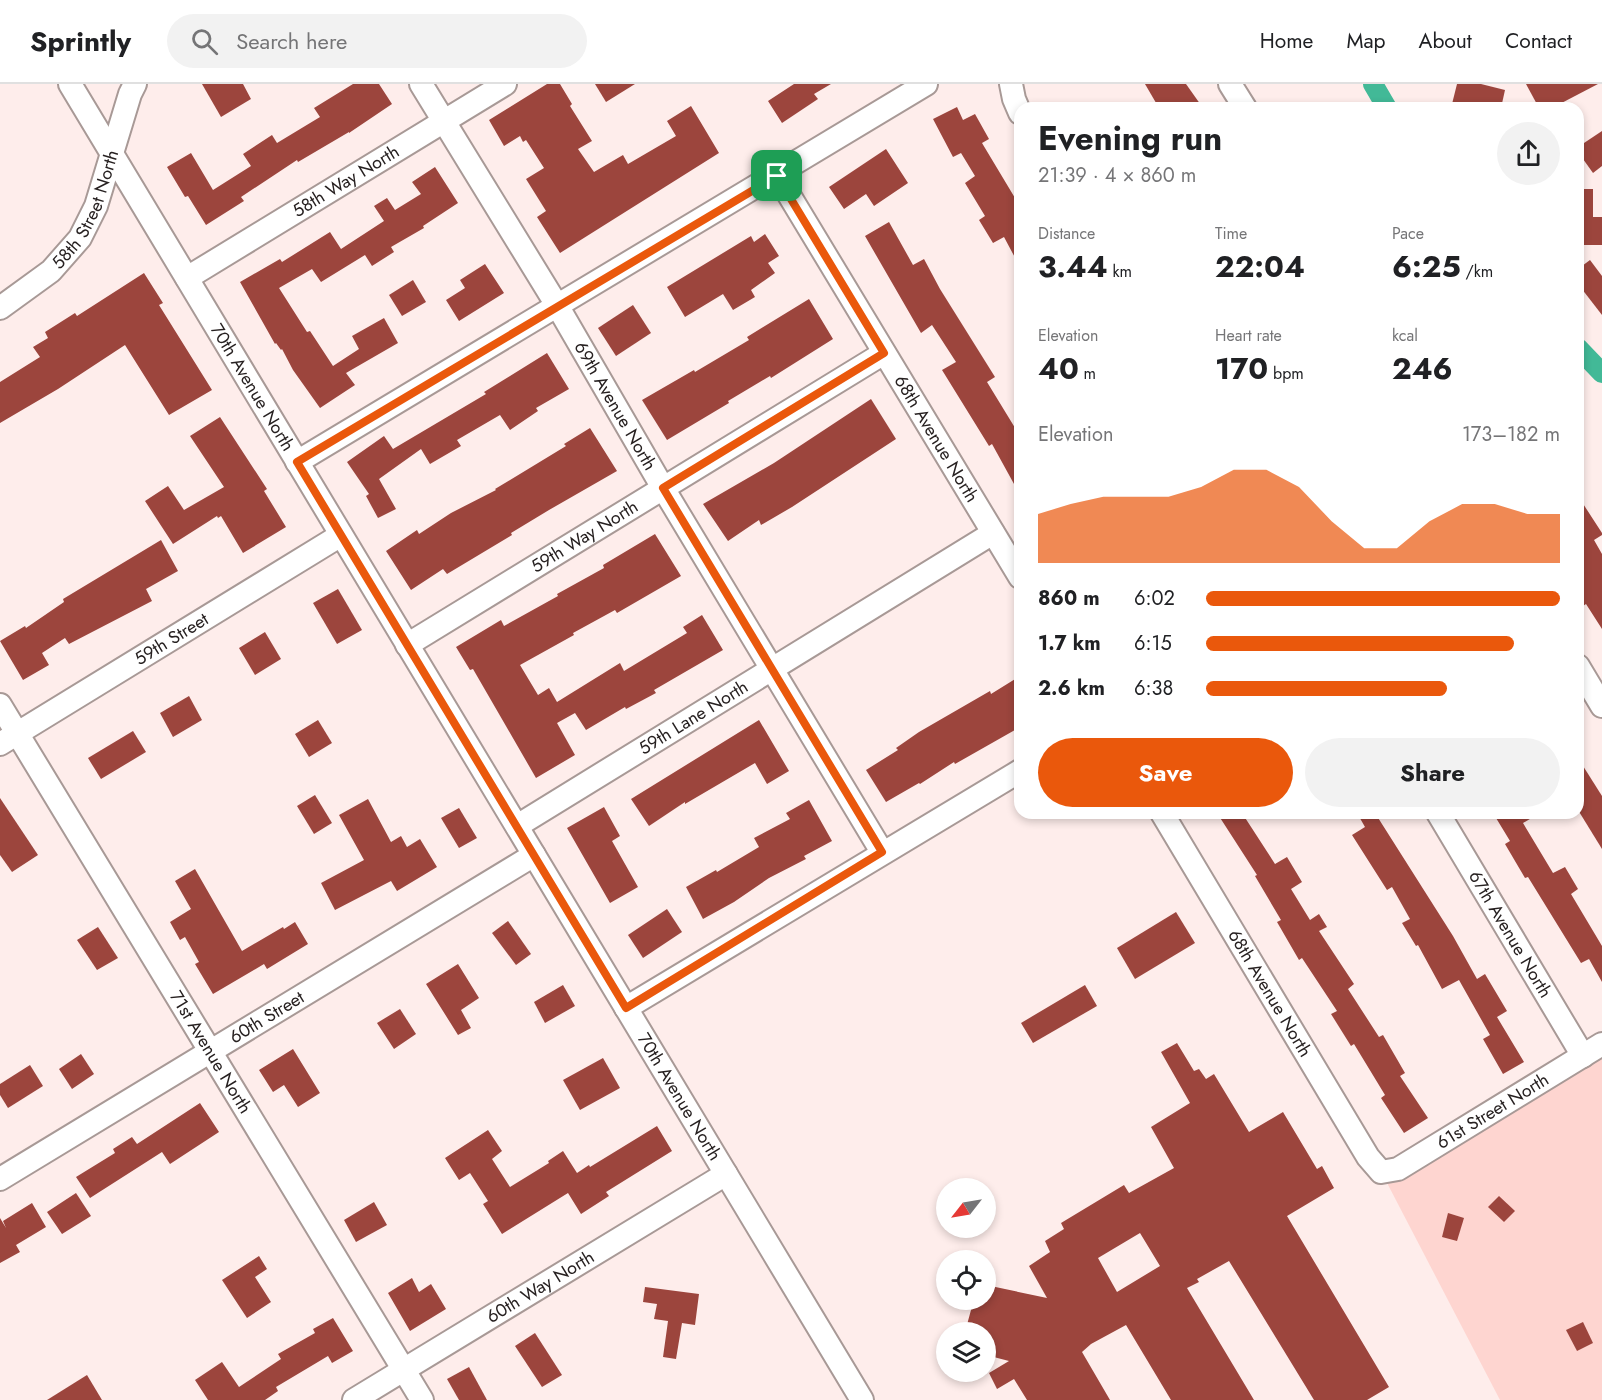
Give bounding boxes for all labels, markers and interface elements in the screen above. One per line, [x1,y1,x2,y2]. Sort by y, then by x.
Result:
search box [167,14,587,68]
text: Sprintly [30,21,131,62]
icon: search [188,25,221,58]
text: Search here [236,25,347,57]
text: Home [1260,26,1313,56]
text: Map [1346,26,1386,56]
text: About [1419,26,1472,56]
text: Contact [1505,26,1572,56]
text: Evening run [1038,115,1222,162]
button: share [1497,122,1560,185]
street label: 58th Way North [287,139,404,224]
street label: 58th Street North [45,147,125,275]
pin [751,150,802,201]
icon: arrive [760,159,793,192]
text: 21:39 · 4 × 860 m [1038,161,1196,190]
text: Distance [1038,222,1095,245]
text: Time [1215,222,1247,245]
text: Pace [1392,222,1424,245]
text: 3.44 [1038,245,1108,288]
text: 22:04 [1215,245,1305,288]
text: 6:25 [1392,245,1461,288]
text: km [1108,260,1132,283]
text: /km [1461,260,1493,283]
street label: 70th Avenue North [204,319,301,456]
text: Elevation [1038,324,1098,347]
text: Heart rate [1215,324,1282,347]
text: kcal [1392,324,1418,347]
street label: 69th Avenue North [568,337,663,475]
text: 40 [1038,347,1079,390]
text: 170 [1215,347,1268,390]
text: 246 [1392,347,1453,390]
text: m [1079,362,1096,385]
text: bpm [1268,362,1304,385]
street label: 68th Avenue North [888,370,985,507]
text: Elevation [1038,420,1113,449]
text: 173–182 m [1462,420,1560,449]
street label: 59th Way North [526,494,643,579]
text: 860 m [1038,584,1100,613]
text: 6:02 [1134,584,1175,613]
street label: 59th Street [129,606,214,672]
text: 1.7 km [1038,629,1101,658]
text: 6:15 [1134,629,1172,658]
street label: 59th Lane North [634,674,753,761]
text: 2.6 km [1038,674,1105,703]
text: 6:38 [1134,674,1173,703]
button: Save [1038,738,1293,807]
button: Share [1305,738,1560,807]
street label: 67th Avenue North [1462,865,1558,1003]
street label: 68th Avenue North [1222,924,1318,1062]
street label: 60th Street [224,984,310,1050]
street label: 71st Avenue North [163,986,258,1119]
street label: 70th Avenue North [631,1028,728,1165]
street label: 61st Street North [1431,1067,1554,1155]
north arrow [936,1178,996,1238]
map controls [936,1178,996,1382]
street label: 60th Way North [481,1244,599,1330]
button: locate [936,1250,996,1310]
button: layers [936,1322,996,1382]

